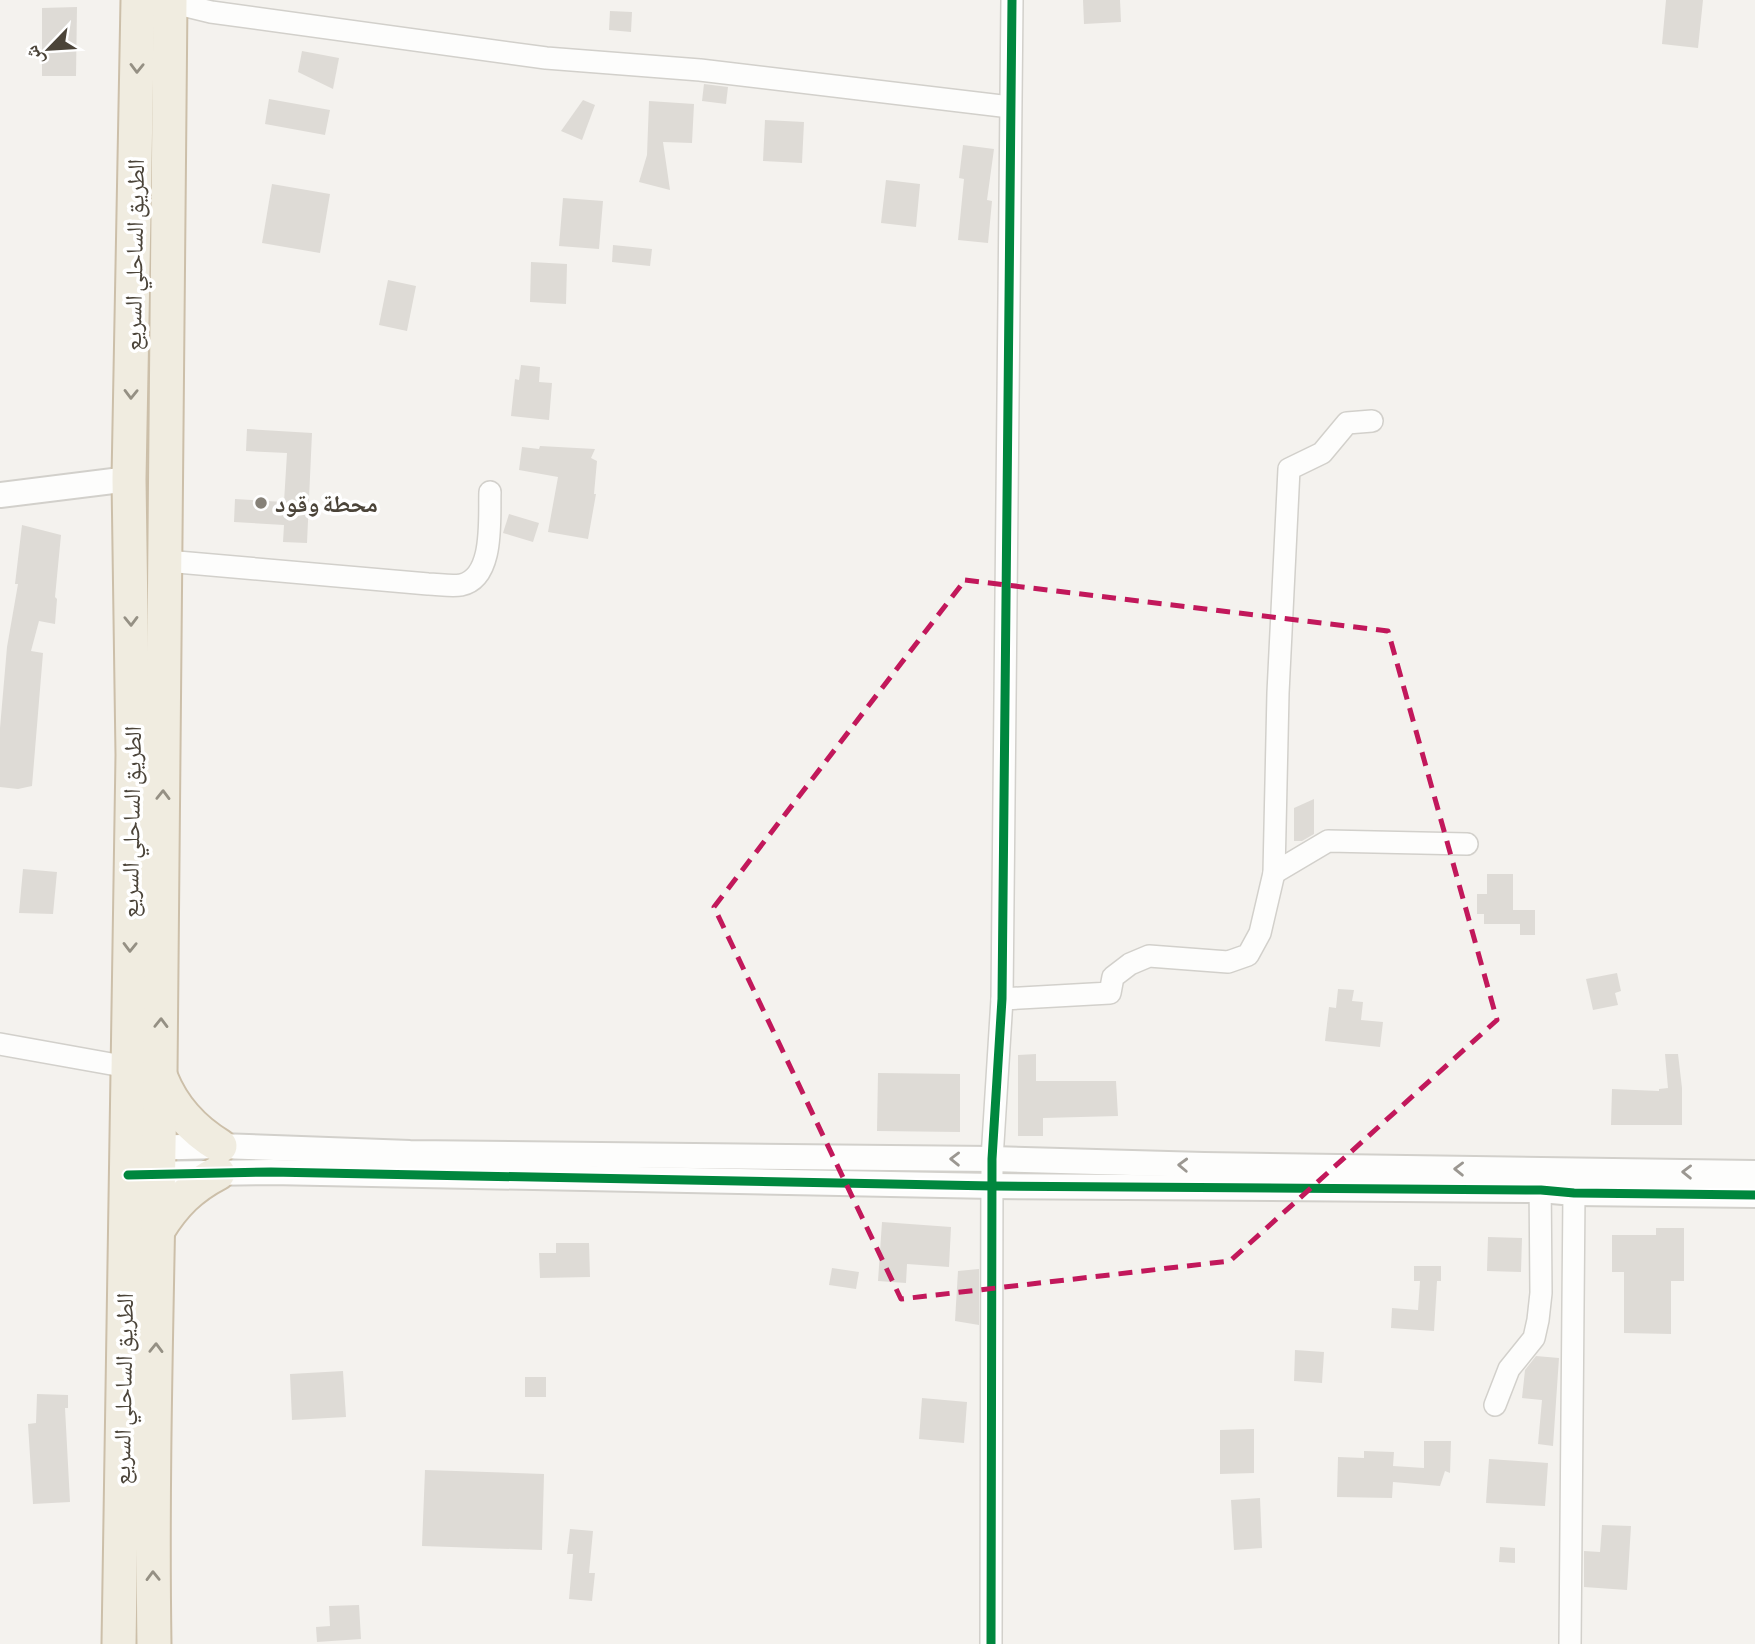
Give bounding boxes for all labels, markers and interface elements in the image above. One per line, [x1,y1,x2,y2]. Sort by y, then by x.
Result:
north arrow [14,14,84,84]
text: ش [19,42,49,70]
one-way arrow [129,63,145,74]
street label: الطريق الساحلي السريع [119,159,155,351]
one-way arrow [123,389,139,399]
place label: محطة وقود [275,490,378,517]
marker: محطة وقود [253,495,269,511]
one-way arrow [123,616,139,627]
street label: الطريق الساحلي السريع [116,726,152,918]
one-way arrow [156,790,171,801]
one-way arrow [122,942,138,952]
one-way arrow [153,1017,169,1028]
one-way arrow [950,1151,961,1166]
one-way arrow [1177,1157,1188,1172]
one-way arrow [1454,1161,1465,1176]
one-way arrow [1681,1165,1692,1180]
street label: الطريق الساحلي السريع [108,1293,144,1485]
one-way arrow [148,1343,163,1354]
one-way arrow [145,1570,161,1581]

